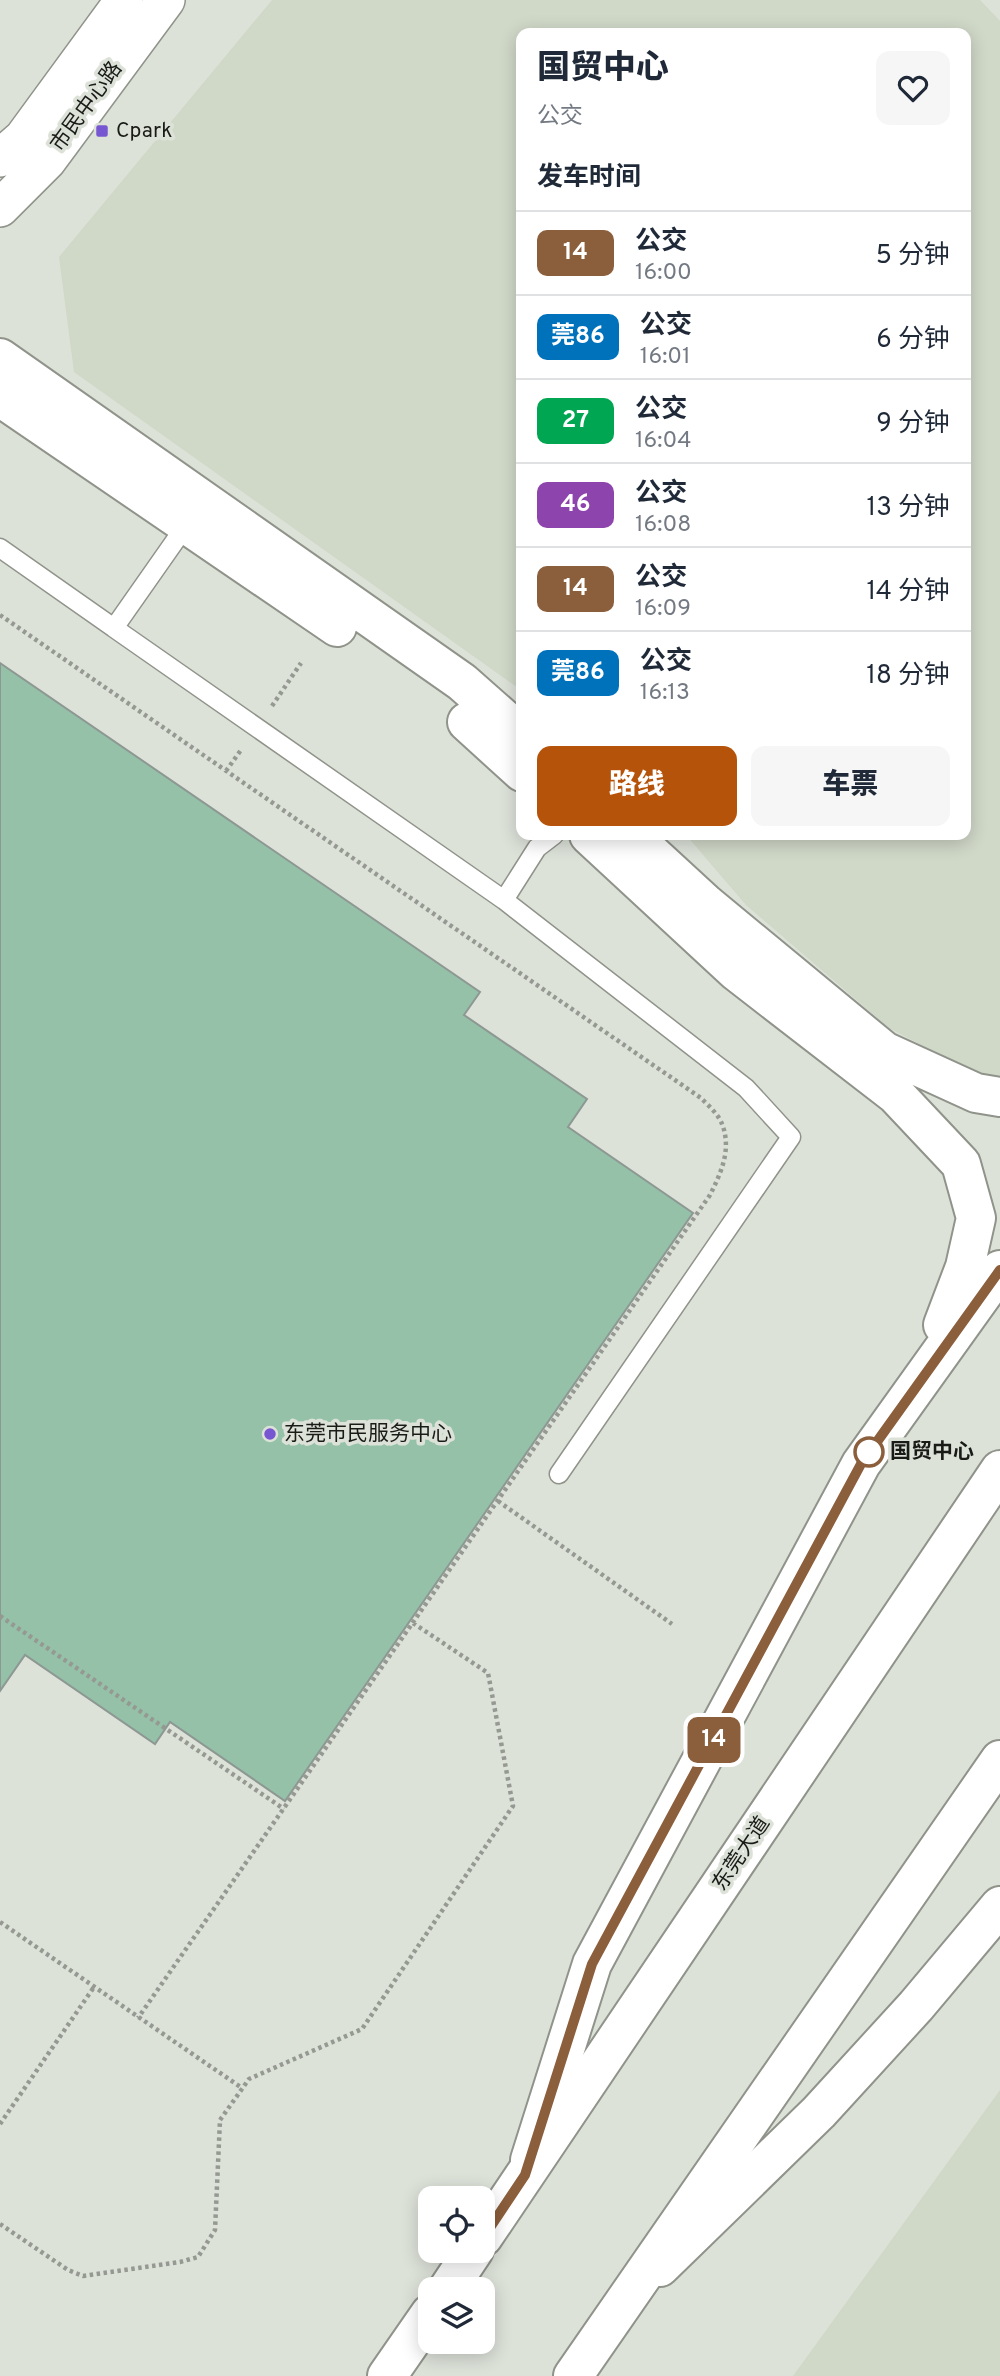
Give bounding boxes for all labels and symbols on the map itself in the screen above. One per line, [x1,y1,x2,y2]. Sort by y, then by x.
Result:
street label: 市民中心路 [45,57,129,157]
place label: Cpark [116,118,172,145]
marker: Cpark [94,123,110,139]
place label: 东莞市民服务中心 [284,1421,452,1448]
marker: 东莞市民服务中心 [262,1426,278,1442]
marker: 国贸中心 [854,1437,884,1467]
place label: 国贸中心 [890,1439,974,1466]
line badge: 14 [682,1717,746,1763]
street label: 东莞大道 [707,1812,777,1896]

